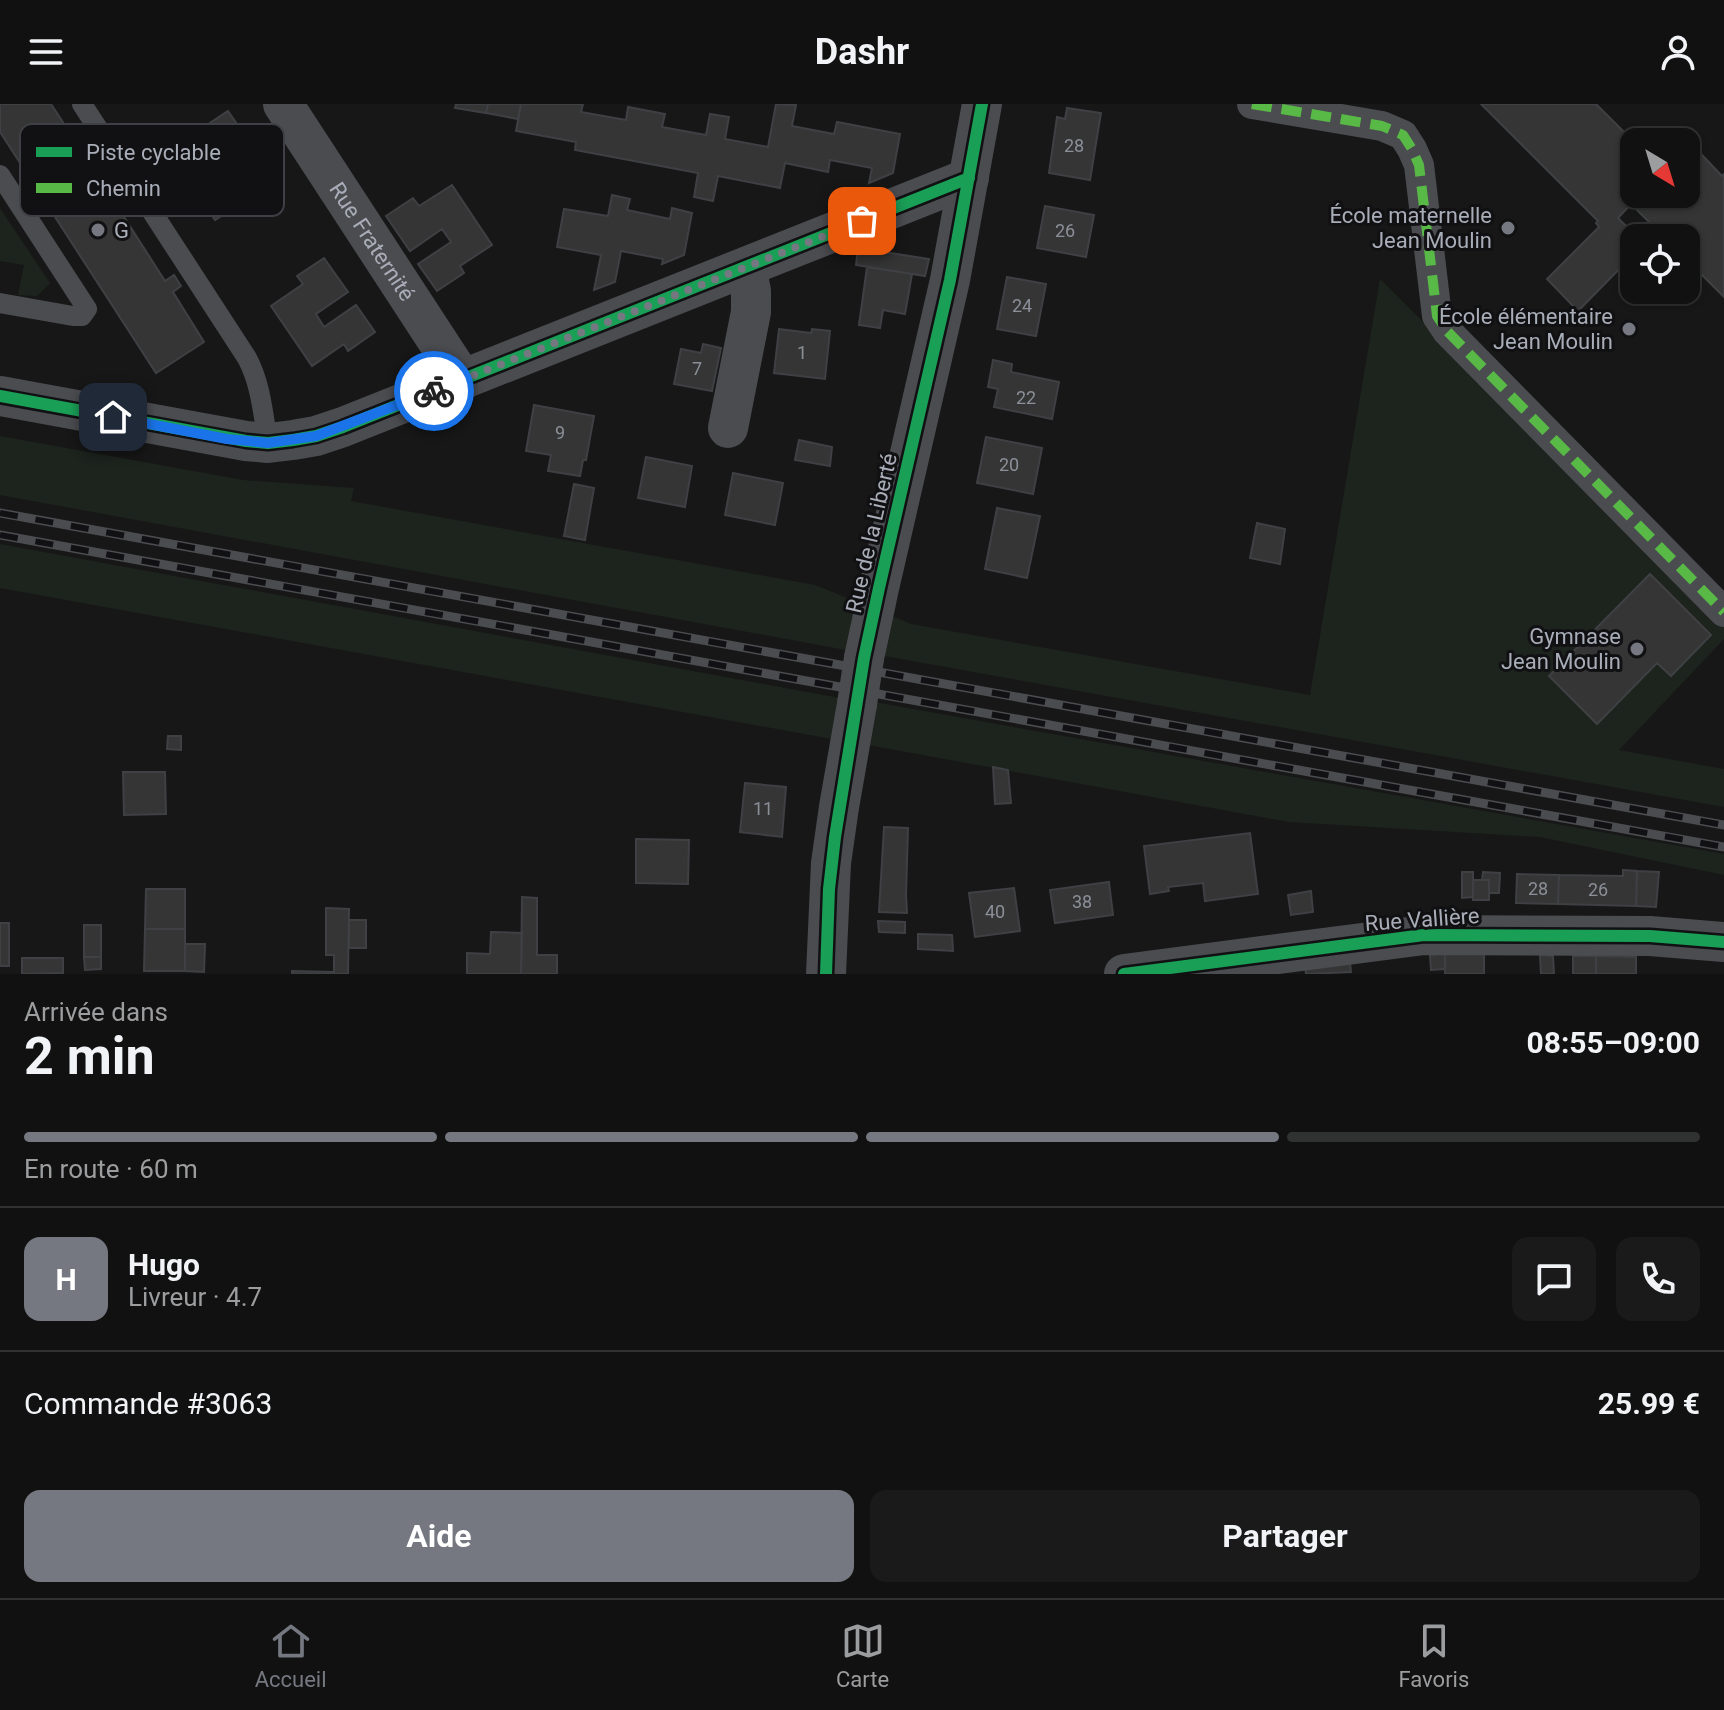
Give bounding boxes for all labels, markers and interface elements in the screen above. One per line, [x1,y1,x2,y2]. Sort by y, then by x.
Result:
icon: menu [24,30,68,74]
icon: person [1656,30,1700,74]
text: Dashr [815,31,909,73]
legend [20,124,284,216]
north arrow [1620,128,1700,208]
map controls [1620,128,1700,304]
house number: 28 [1064,135,1084,156]
text: Piste cyclable [86,140,221,165]
text: Chemin [86,176,161,201]
street label: Rue Fraternité [324,178,420,306]
pin [828,187,896,255]
icon: bag [840,199,884,243]
place label: École maternelle Jean Moulin [1329,203,1492,253]
place label: G [114,218,129,243]
marker: École maternelle Jean Moulin [1499,219,1517,237]
house number: 26 [1055,220,1075,241]
marker: G [89,221,107,239]
button: locate [1620,224,1700,304]
house number: 24 [1012,295,1032,316]
place label: École élémentaire Jean Moulin [1439,304,1613,354]
marker: École élémentaire Jean Moulin [1620,320,1638,338]
house number: 1 [797,342,807,363]
courier [394,351,474,431]
house number: 7 [692,358,702,379]
icon: bike [412,369,456,413]
pin [79,383,147,451]
house number: 22 [1016,387,1036,408]
icon: home [91,395,135,439]
house number: 9 [555,422,565,443]
street label: Rue de la Liberté [841,451,902,615]
house number: 20 [999,454,1019,475]
place label: Gymnase Jean Moulin [1501,624,1621,674]
marker: Gymnase Jean Moulin [1628,640,1646,658]
house number: 11 [753,798,773,819]
house number: 28 [1528,878,1548,899]
house number: 26 [1588,879,1608,900]
house number: 38 [1072,891,1092,912]
house number: 40 [985,901,1005,922]
street label: Rue Vallière [1364,903,1480,936]
text: Arrivée dans [24,997,168,1027]
text: 08:55–09:00 [1526,1025,1700,1060]
text: 2 min [24,1026,155,1087]
text: En route · 60 m [24,1154,198,1184]
button: chat [1512,1237,1596,1321]
button: phone [1616,1237,1700,1321]
text: Hugo [128,1247,200,1282]
text: H [55,1262,77,1297]
text: Livreur · 4.7 [128,1282,262,1312]
text: Commande #3063 [24,1386,272,1421]
text: 25.99 € [1598,1386,1700,1421]
button: Aide [24,1490,854,1582]
button: Partager [870,1490,1700,1582]
tab: Accueil [255,1619,327,1692]
tab: Carte [836,1619,889,1692]
tab: Favoris [1398,1619,1469,1692]

